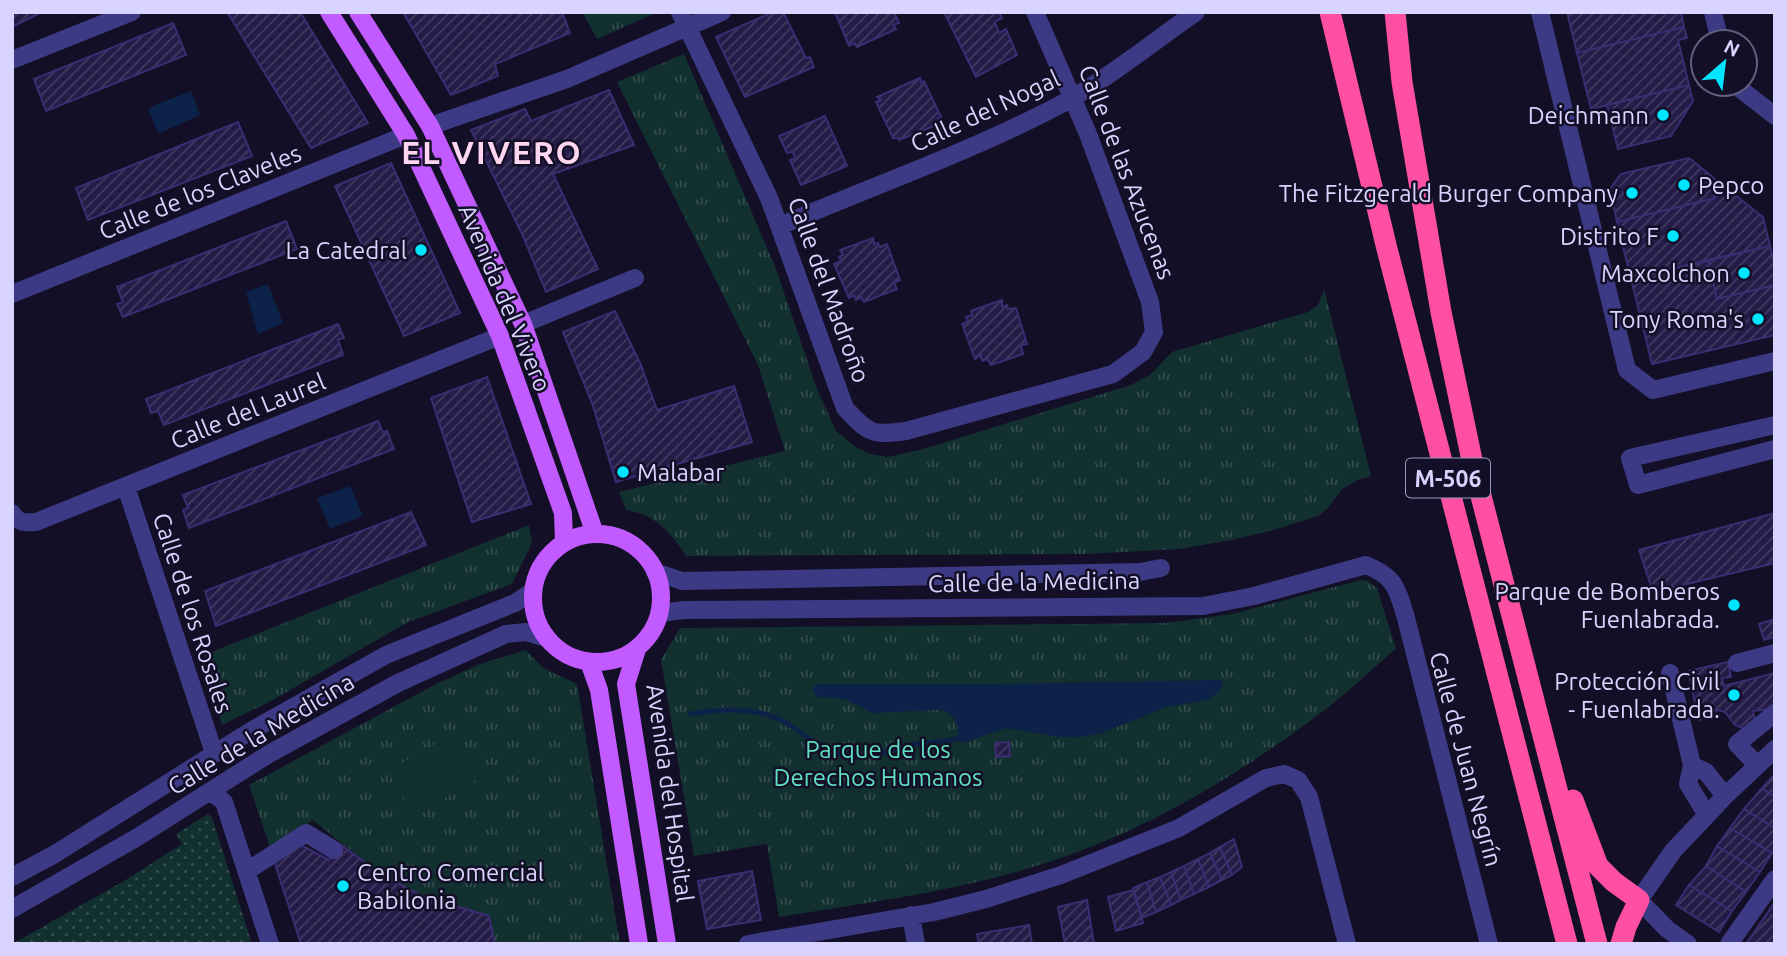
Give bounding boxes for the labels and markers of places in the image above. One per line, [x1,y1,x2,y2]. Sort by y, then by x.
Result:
place label: Deichmann [1528,102,1649,129]
marker: Deichmann [1655,107,1671,123]
place label: Pepco [1698,172,1764,199]
marker: Pepco [1676,177,1692,193]
place label: The Fitzgerald Burger Company [1279,180,1618,207]
marker: The Fitzgerald Burger Company [1624,185,1640,201]
place label: Distrito F [1560,223,1659,250]
marker: Distrito F [1665,228,1681,244]
place label: La Catedral [285,237,407,264]
marker: La Catedral [413,242,429,258]
place label: Maxcolchon [1601,260,1730,287]
marker: Maxcolchon [1736,265,1752,281]
place label: Tony Roma's [1609,306,1744,333]
marker: Tony Roma's [1750,311,1766,327]
place label: Malabar [637,459,724,486]
marker: Malabar [615,464,631,480]
place label: Parque de Bomberos Fuenlabrada. [1494,578,1720,633]
marker: Parque de Bomberos Fuenlabrada. [1726,597,1742,613]
place label: Protección Civil - Fuenlabrada. [1554,668,1720,723]
marker: Protección Civil - Fuenlabrada. [1726,687,1742,703]
place label: Centro Comercial Babilonia [357,859,544,914]
marker: Centro Comercial Babilonia [335,878,351,894]

